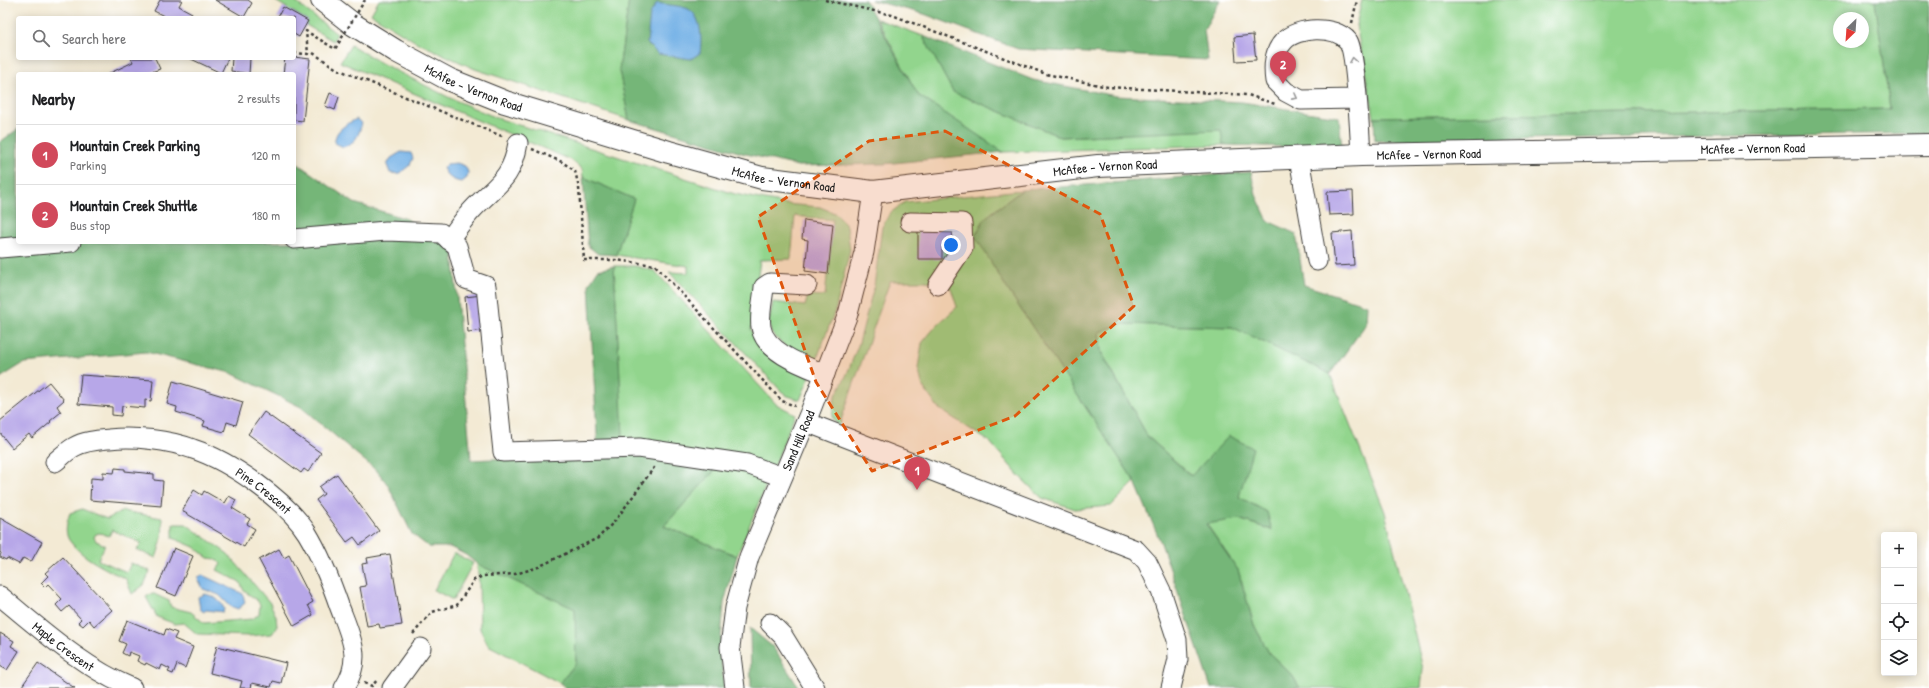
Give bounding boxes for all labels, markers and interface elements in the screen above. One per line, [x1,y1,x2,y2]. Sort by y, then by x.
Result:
north arrow [1833,12,1869,48]
search box [16,16,296,60]
icon: search [30,27,52,49]
text: Search here [62,28,126,49]
pin: 2 [1270,51,1296,84]
one-way arrow [1349,57,1358,63]
street label: McAfee - Vernon Road [422,59,525,116]
text: Nearby [32,87,75,110]
text: 2 results [238,89,280,107]
one-way arrow [1291,92,1298,99]
text: Mountain Creek Parking [70,135,200,156]
street label: McAfee - Vernon Road [1700,138,1805,158]
street label: McAfee - Vernon Road [1376,144,1481,164]
text: 1 [43,146,47,164]
text: 120 m [252,146,280,164]
street label: McAfee - Vernon Road [1052,155,1158,180]
text: Parking [70,156,106,174]
street label: McAfee - Vernon Road [730,161,836,196]
text: Mountain Creek Shuttle [70,195,197,216]
text: 2 [42,206,48,224]
text: 180 m [252,206,280,224]
text: Bus stop [70,216,110,234]
your location [941,235,961,255]
street label: Sand Hill Road [777,407,819,473]
pin: 1 [904,457,930,490]
street label: Pine Crescent [232,463,296,518]
map controls [1881,532,1917,676]
button: + [1881,532,1917,568]
button: − [1881,568,1917,604]
button: locate [1881,604,1917,640]
street label: Maple Crescent [29,617,98,676]
button: layers [1881,640,1917,676]

